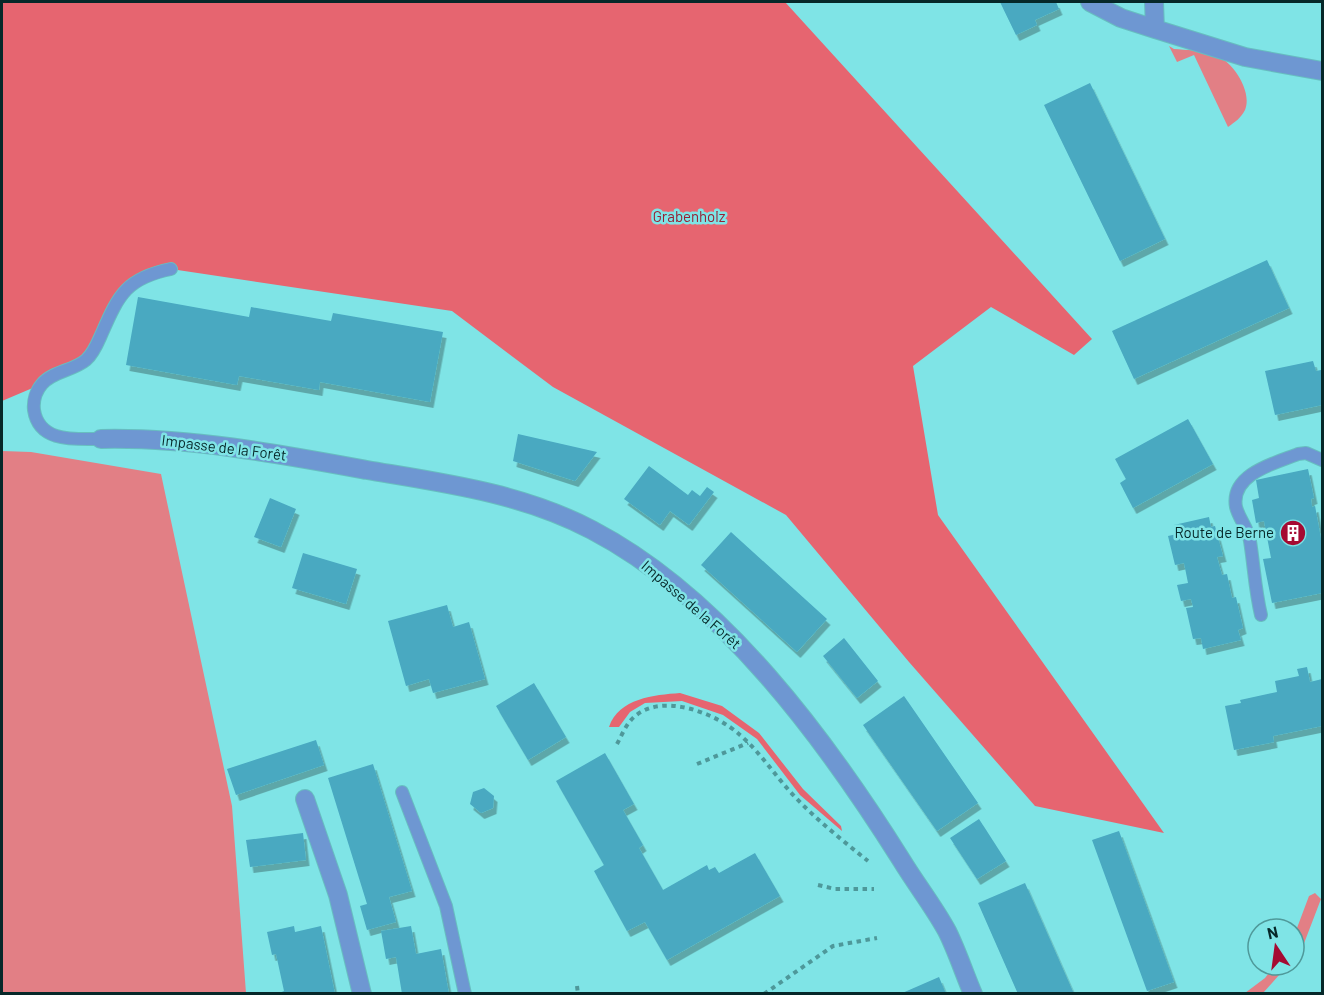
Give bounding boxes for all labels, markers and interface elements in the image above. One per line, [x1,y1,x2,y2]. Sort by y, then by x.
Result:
park label: Grabenholz [653,207,726,225]
street label: Impasse de la Forêt [161,430,288,464]
building icon: Route de Berne [1278,518,1308,548]
place label: Route de Berne [1174,523,1274,541]
street label: Impasse de la Forêt [638,556,745,652]
north arrow [1246,917,1306,977]
text: N [1265,921,1280,942]

